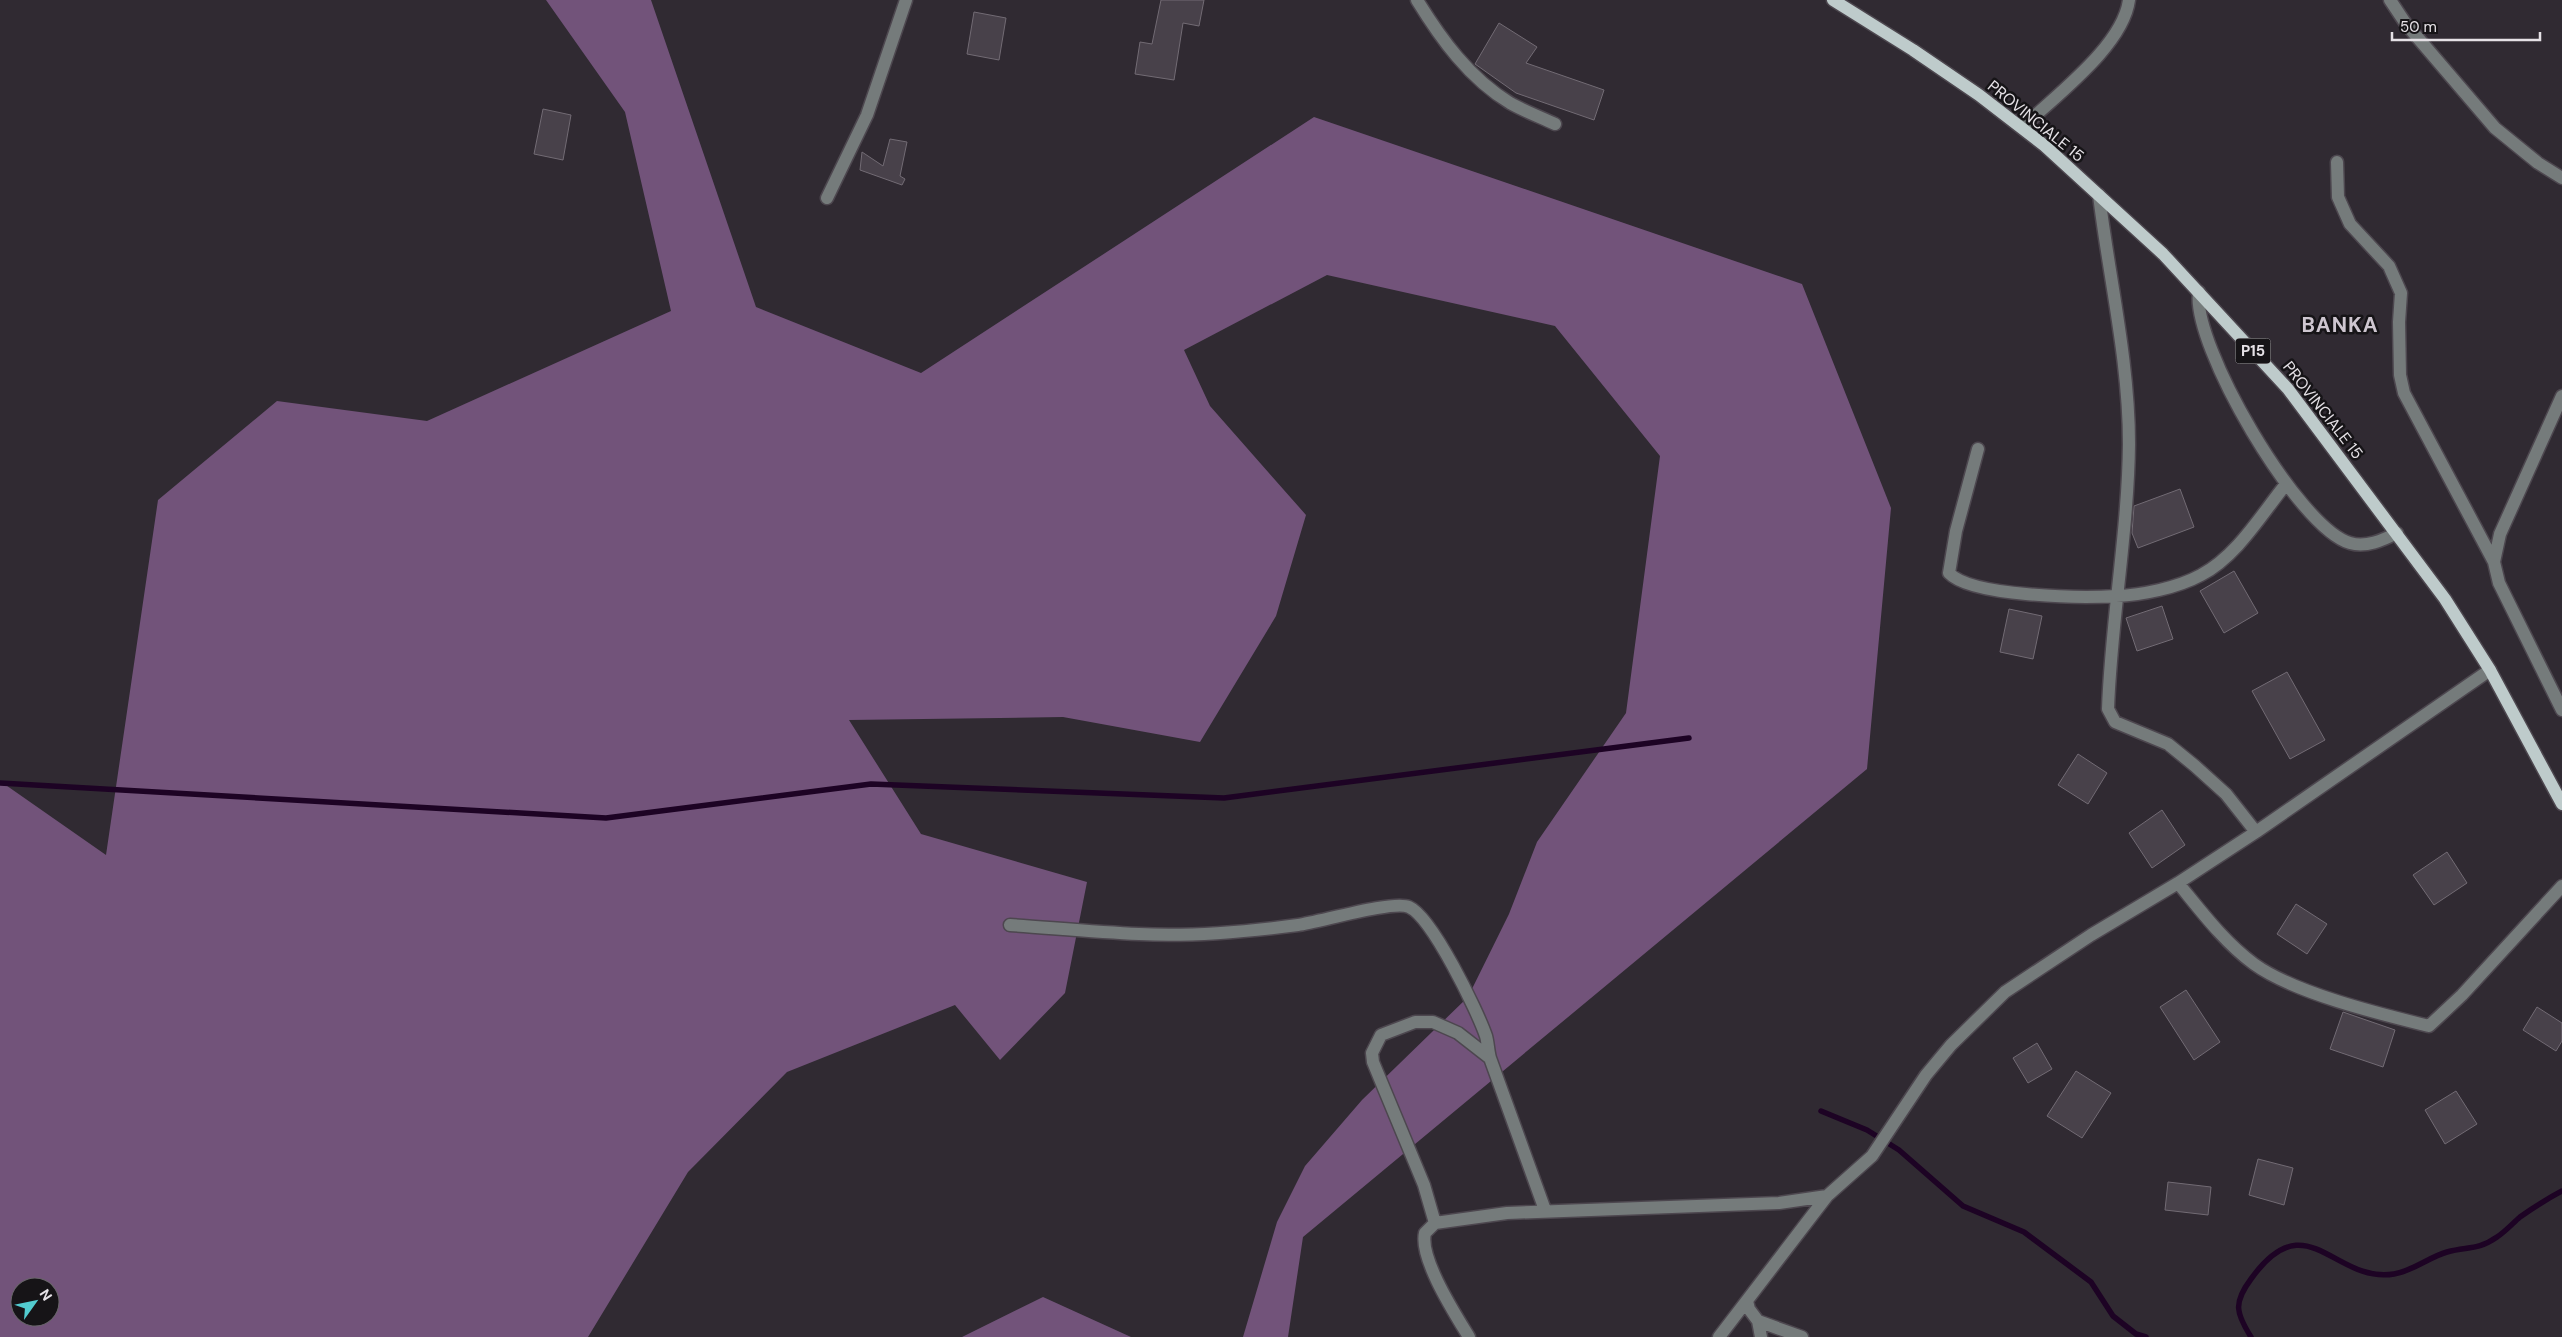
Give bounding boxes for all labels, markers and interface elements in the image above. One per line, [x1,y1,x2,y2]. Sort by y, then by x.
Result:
scale bar [2392,10,2540,42]
text: 50 m [2400,17,2437,37]
street label: PROVINCIALE 15 [1983,76,2089,166]
district label: BANKA [2301,311,2379,339]
road number: P15 [2236,338,2270,364]
street label: PROVINCIALE 15 [2278,357,2368,463]
north arrow [10,1277,60,1327]
text: N [36,1286,56,1304]

